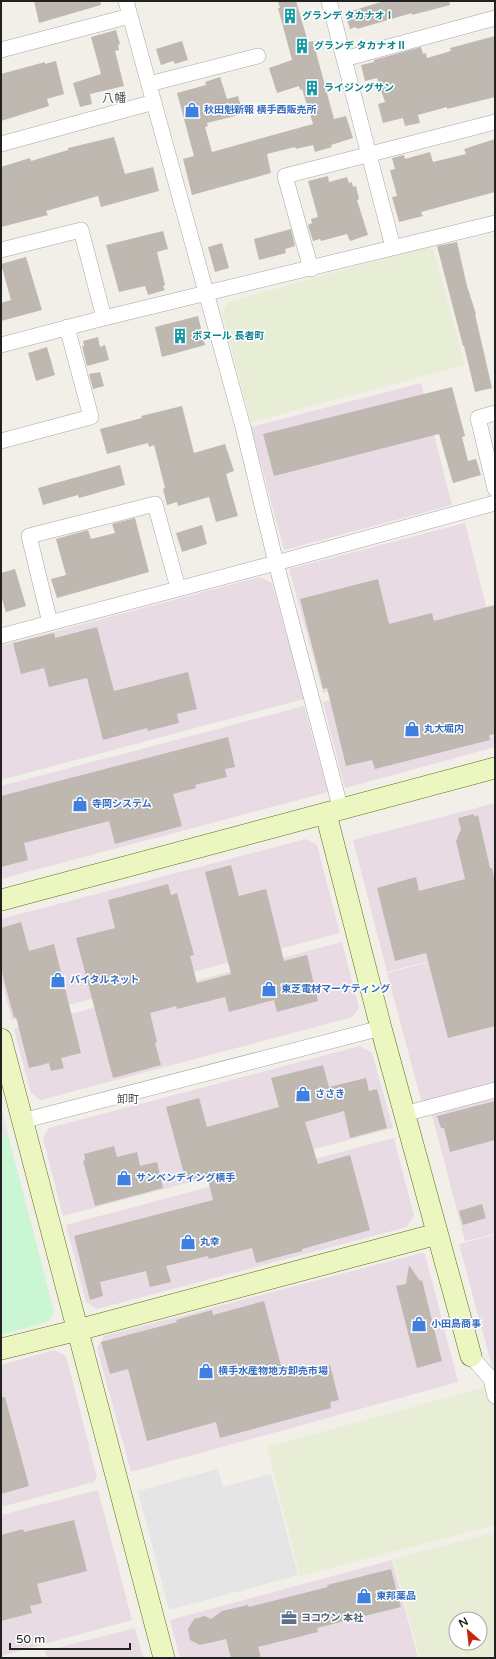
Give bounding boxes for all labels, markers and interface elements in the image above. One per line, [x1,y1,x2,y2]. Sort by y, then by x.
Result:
building icon: グランデ タカナオⅠ [281,7,299,25]
place label: グランデ タカナオⅠ [302,10,395,22]
building icon: グランデ タカナオⅡ [293,37,311,55]
place label: グランデ タカナオⅡ [314,40,407,52]
building icon: ライジングサン [303,79,321,97]
place label: ライジングサン [324,82,394,94]
district label: 八幡 [102,91,126,105]
shop icon: 秋田魁新報 横手西販売所 [183,101,201,119]
place label: 秋田魁新報 横手西販売所 [204,104,317,116]
building icon: ボヌール 長者町 [171,327,189,345]
place label: ボヌール 長者町 [192,330,265,342]
shop icon: 丸大堀内 [403,720,421,738]
place label: 丸大堀内 [424,723,464,735]
shop icon: 寺岡システム [71,795,89,813]
place label: 寺岡システム [92,798,152,810]
shop icon: バイタルネット [49,971,67,989]
place label: バイタルネット [70,974,140,986]
shop icon: 東芝電材マーケティング [260,980,278,998]
place label: 東芝電材マーケティング [281,983,390,995]
shop icon: ささき [294,1085,312,1103]
place label: ささき [315,1088,345,1100]
district label: 卸町 [117,1093,139,1106]
shop icon: サンベンディング横手 [115,1169,133,1187]
place label: サンベンディング横手 [136,1172,235,1184]
shop icon: 丸幸 [179,1233,197,1251]
place label: 丸幸 [200,1236,220,1248]
shop icon: 小田島商事 [410,1315,428,1333]
place label: 小田島商事 [431,1318,481,1330]
shop icon: 横手水産物地方卸売市場 [197,1362,215,1380]
place label: 横手水産物地方卸売市場 [218,1365,328,1377]
shop icon: 東邦薬品 [355,1587,373,1605]
place label: 東邦薬品 [376,1590,416,1602]
office icon: ヨコウン 本社 [280,1609,298,1627]
north arrow [448,1611,488,1651]
place label: ヨコウン 本社 [301,1612,364,1624]
text: N [457,1615,470,1630]
scale bar [10,1625,130,1651]
text: 50 m [16,1632,45,1646]

